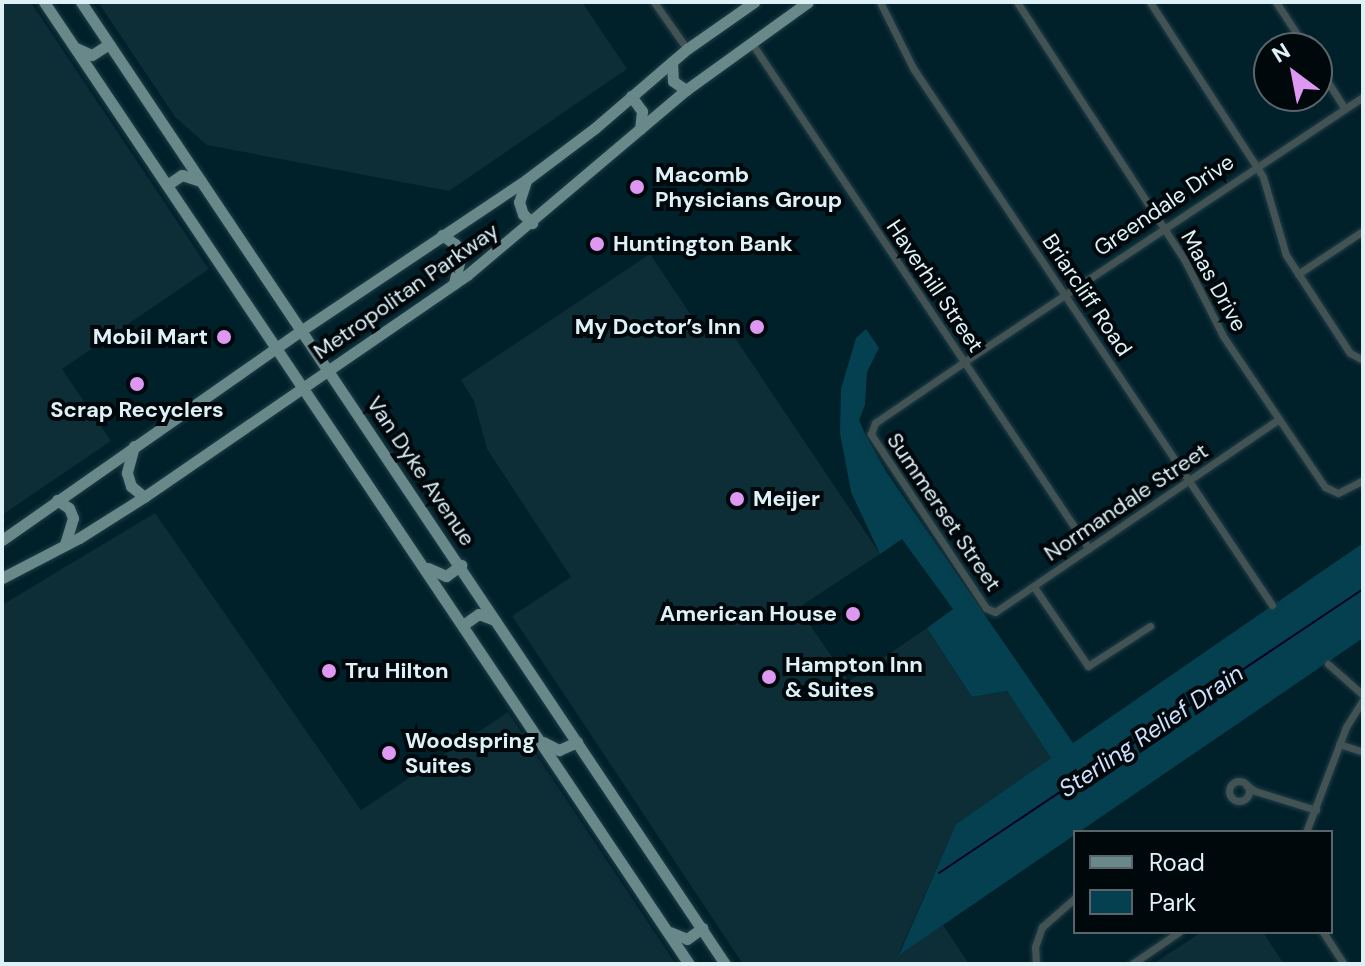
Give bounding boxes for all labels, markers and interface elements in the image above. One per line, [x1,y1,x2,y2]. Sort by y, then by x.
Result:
north arrow [1253,32,1333,112]
text: N [1267,36,1296,69]
street label: Greendale Drive [1089,148,1239,262]
place label: Macomb Physicians Group [655,161,842,212]
marker: Macomb Physicians Group [626,176,648,198]
street label: Haverhill Street [881,215,989,357]
street label: Metropolitan Parkway [308,217,504,365]
street label: Maas Drive [1175,226,1253,336]
street label: Briarcliff Road [1037,229,1137,361]
place label: Huntington Bank [613,231,793,257]
marker: Huntington Bank [588,235,606,253]
place label: My Doctor’s Inn [575,314,741,340]
marker: My Doctor’s Inn [748,318,766,336]
place label: Mobil Mart [93,324,208,350]
marker: Mobil Mart [215,328,233,346]
marker: Scrap Recyclers [128,375,146,393]
street label: Van Dyke Avenue [361,391,481,551]
place label: Scrap Recyclers [50,397,224,423]
street label: Summerset Street [881,428,1007,596]
street label: Normandale Street [1039,437,1213,567]
place label: Meijer [753,486,820,512]
marker: Meijer [728,490,746,508]
place label: American House [660,601,837,627]
marker: American House [844,605,862,623]
place label: Hampton Inn & Suites [785,651,923,702]
place label: Tru Hilton [345,658,449,684]
water label: Sterling Relief Drain [1053,659,1249,803]
marker: Tru Hilton [320,662,338,680]
marker: Hampton Inn & Suites [760,668,778,686]
place label: Woodspring Suites [405,727,535,778]
marker: Woodspring Suites [380,744,398,762]
legend [1073,830,1333,934]
text: Road [1149,847,1205,878]
text: Park [1149,887,1196,918]

